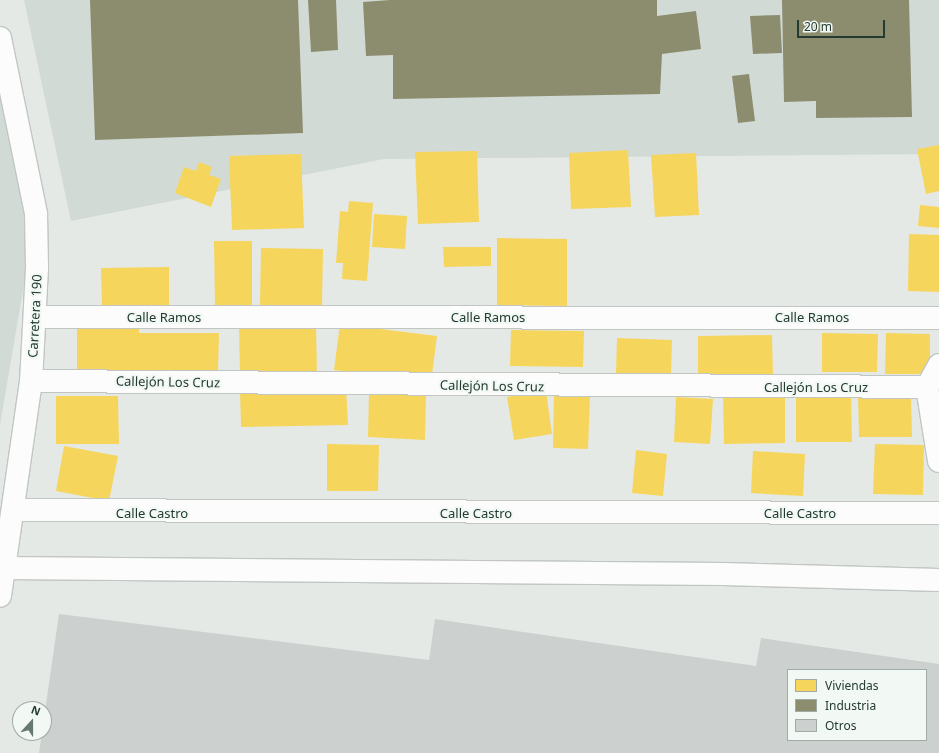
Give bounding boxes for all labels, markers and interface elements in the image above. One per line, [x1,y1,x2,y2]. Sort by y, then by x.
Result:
scale bar [799,12,887,38]
text: 20 m [804,18,832,35]
street label: Carretera 190 [25,274,45,358]
street label: Calle Ramos [127,309,201,325]
street label: Calle Ramos [451,309,525,325]
street label: Calle Ramos [775,309,849,325]
street label: Callejón Los Cruz [116,373,220,391]
street label: Callejón Los Cruz [440,377,544,395]
street label: Callejón Los Cruz [764,379,868,395]
street label: Calle Castro [116,505,188,521]
street label: Calle Castro [440,505,512,521]
street label: Calle Castro [764,505,836,521]
legend [787,669,927,741]
text: Viviendas [825,677,879,694]
text: Industria [825,697,876,714]
north arrow [12,701,52,741]
text: N [29,702,43,719]
text: Otros [825,717,856,734]

